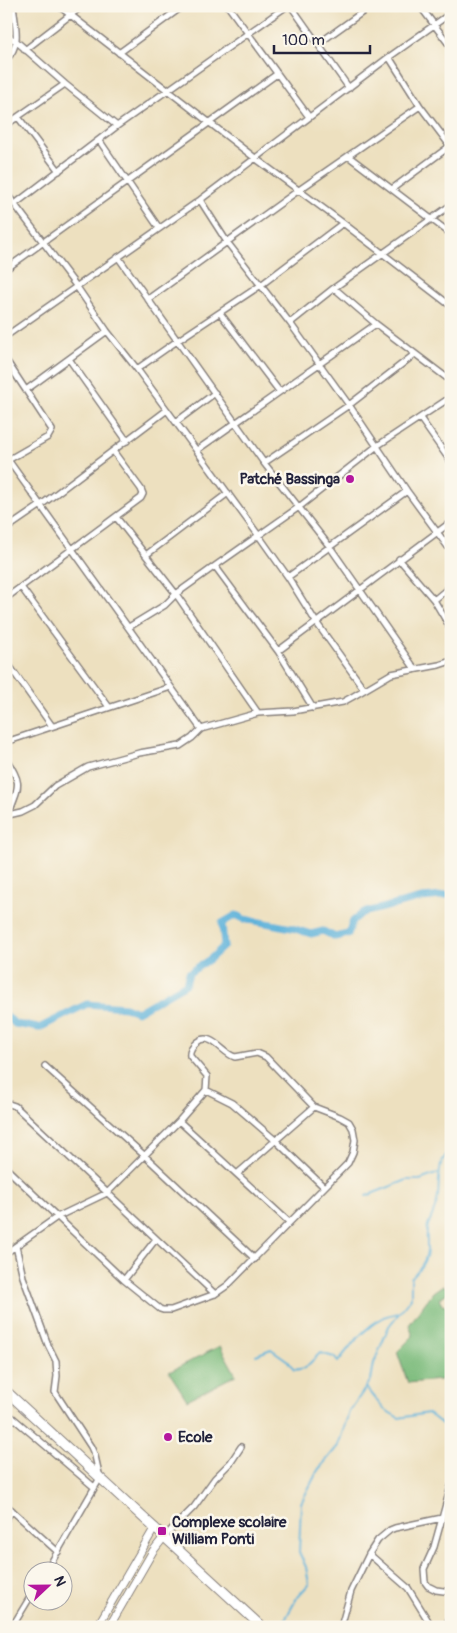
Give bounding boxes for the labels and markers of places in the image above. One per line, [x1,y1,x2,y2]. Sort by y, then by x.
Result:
place label: Patché Bassinga [239,470,340,489]
marker: Patché Bassinga [344,473,356,485]
place label: Ecole [178,1428,213,1447]
marker: Ecole [162,1431,174,1443]
place label: Complexe scolaire William Ponti [172,1513,287,1549]
marker: Complexe scolaire William Ponti [156,1525,168,1537]

